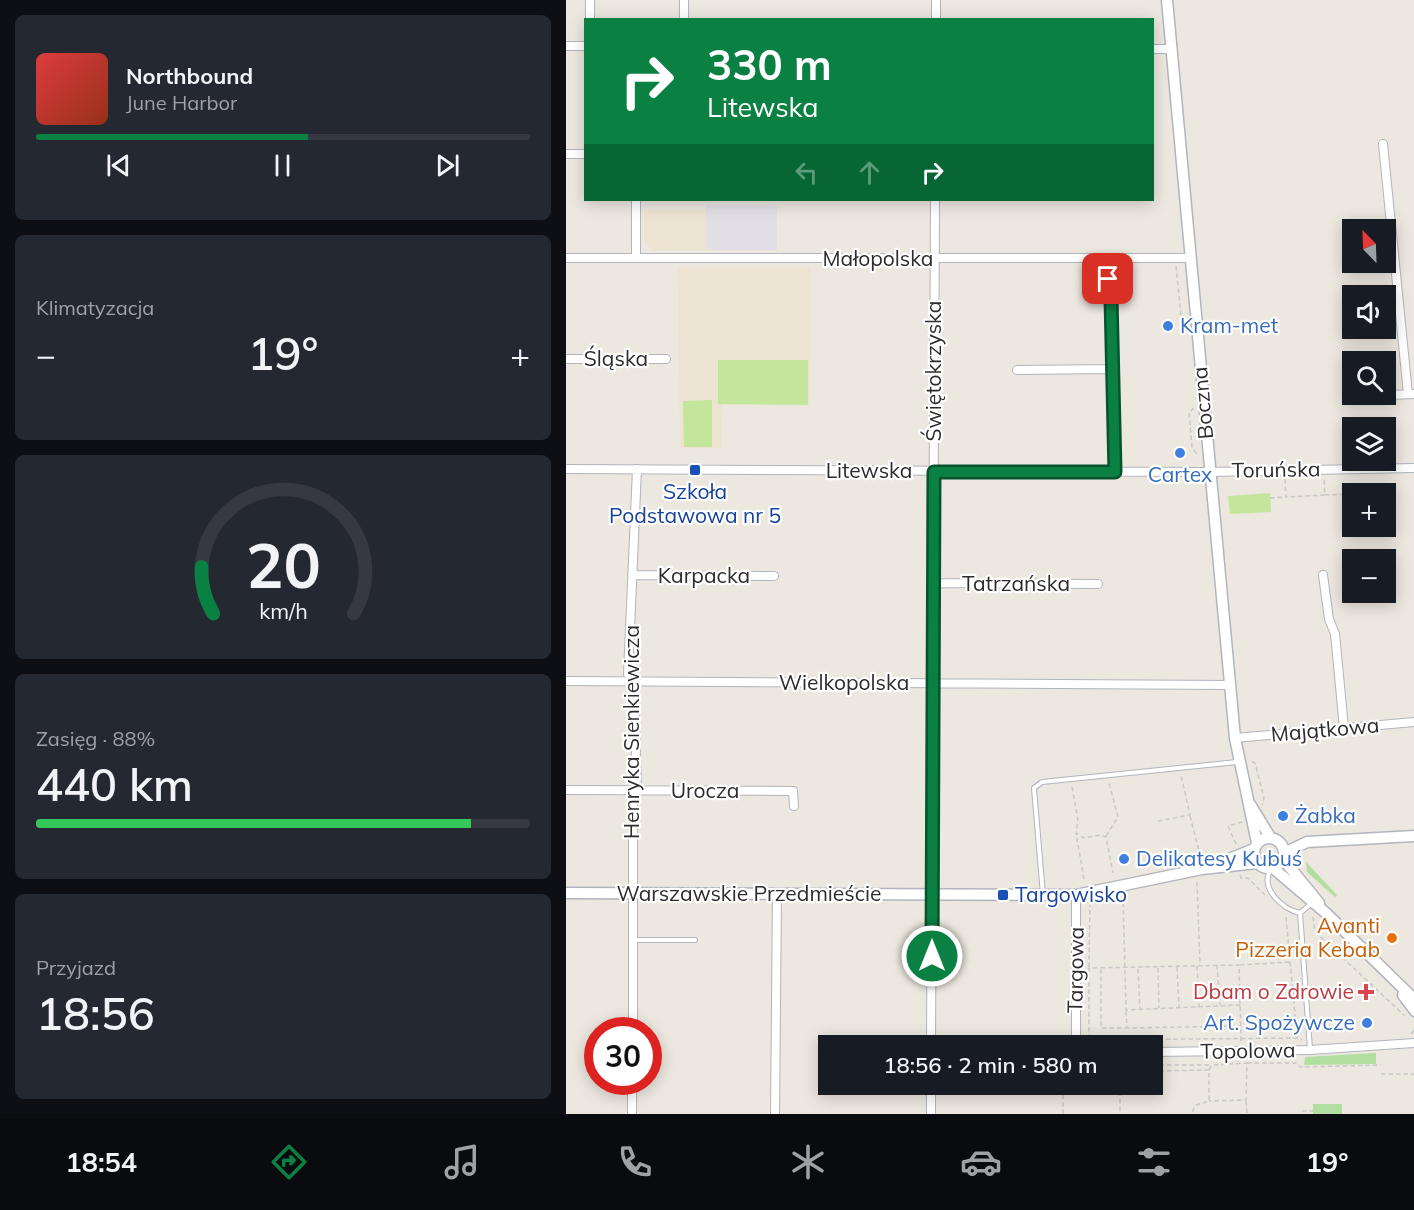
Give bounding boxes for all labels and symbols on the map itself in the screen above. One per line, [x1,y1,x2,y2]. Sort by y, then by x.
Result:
north arrow [1342,219,1396,273]
street label: Małopolska [823,245,933,271]
pin [1082,253,1133,304]
street label: Świętokrzyska [920,301,946,441]
place label: Kram-met [1180,312,1278,338]
marker: Kram-met [1161,319,1175,333]
street label: Śląska [584,345,648,371]
street label: Boczna [1186,366,1218,440]
marker: Cartex [1173,446,1187,460]
street label: Toruńska [1231,455,1321,483]
street label: Litewska [826,457,912,483]
place label: Cartex [1148,461,1212,487]
marker: Szkoła Podstawowa nr 5 [688,463,702,477]
place label: Szkoła Podstawowa nr 5 [609,478,781,528]
street label: Karpacka [658,562,750,588]
street label: Tatrzańska [962,570,1070,596]
street label: Henryka Sienkiewicza [618,625,644,839]
street label: Wielkopolska [779,669,909,695]
street label: Majątkowa [1270,711,1380,747]
street label: Urocza [671,777,739,803]
place label: Żabka [1295,802,1356,828]
marker: Żabka [1276,809,1290,823]
place label: Delikatesy Kubuś [1136,845,1302,871]
marker: Delikatesy Kubuś [1117,852,1131,866]
street label: Warszawskie Przedmieście [617,880,881,906]
place label: Targowisko [1015,881,1127,907]
marker: Targowisko [996,888,1010,902]
place label: Avanti Pizzeria Kebab [1235,912,1380,962]
position arrow [900,924,964,988]
street label: Targowa [1061,927,1089,1013]
marker: Avanti Pizzeria Kebab [1385,931,1399,945]
place label: Dbam o Zdrowie [1193,978,1354,1004]
marker: Dbam o Zdrowie [1359,985,1373,999]
place label: Art. Spożywcze [1203,1009,1355,1035]
marker: Art. Spożywcze [1360,1016,1374,1030]
speed limit sign: 30 [584,1017,662,1095]
street label: Topolowa [1200,1036,1296,1064]

